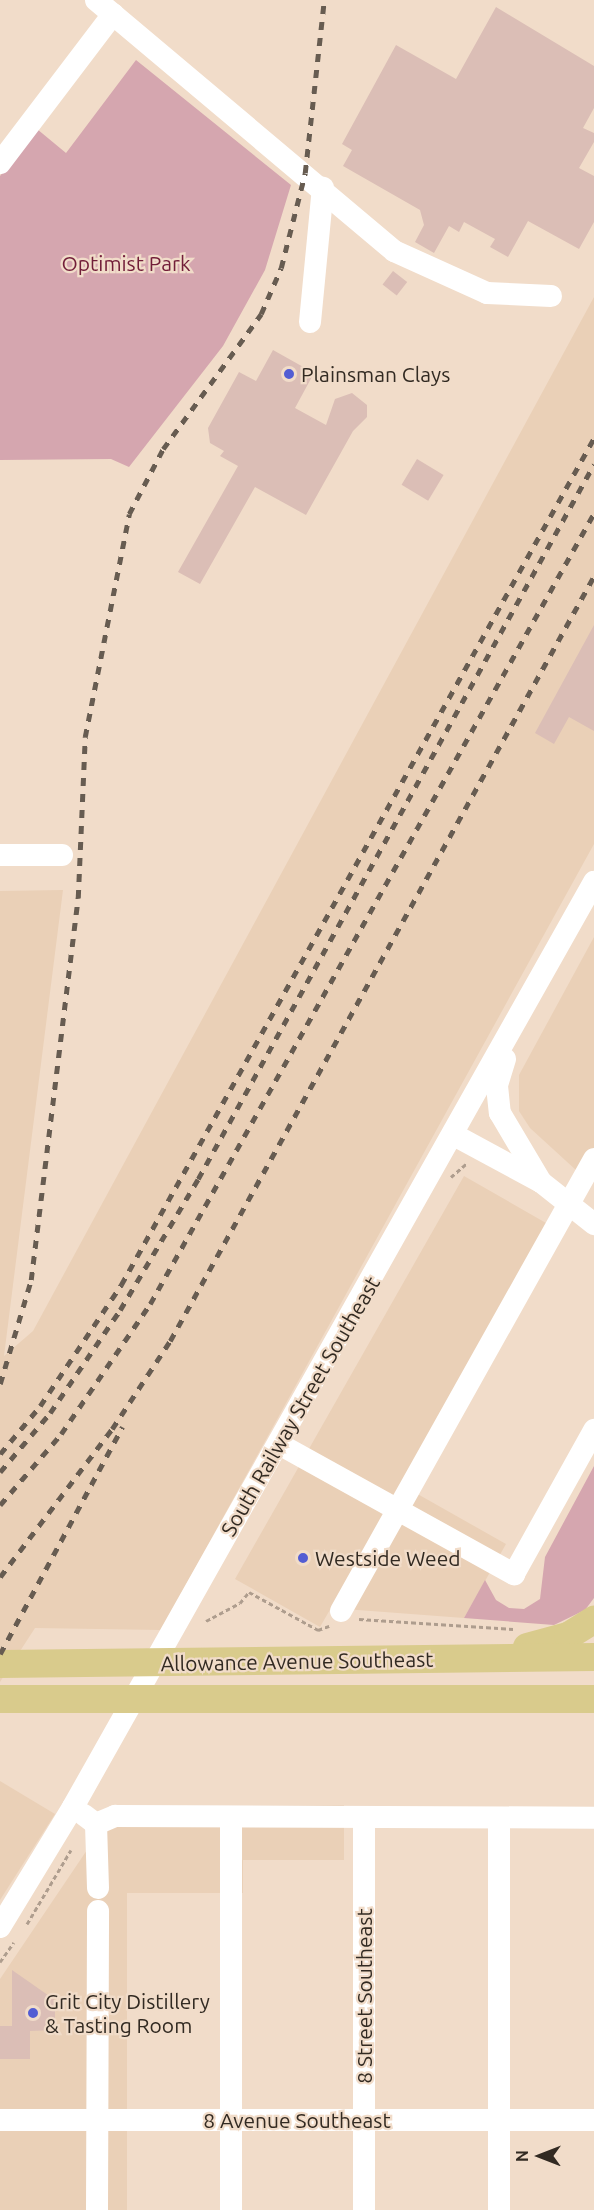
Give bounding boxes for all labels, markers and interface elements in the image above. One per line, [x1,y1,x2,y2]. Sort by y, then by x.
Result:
park label: Optimist Park [61,250,191,276]
place label: Plainsman Clays [301,361,450,387]
marker: Plainsman Clays [282,367,296,381]
street label: South Railway Street Southeast [215,1272,385,1540]
place label: Westside Weed [315,1545,461,1571]
marker: Westside Weed [296,1551,310,1565]
street label: Allowance Avenue Southeast [160,1646,434,1676]
street label: 8 Street Southeast [351,1908,377,2084]
place label: Grit City Distillery & Tasting Room [45,1988,210,2038]
marker: Grit City Distillery & Tasting Room [26,2006,40,2020]
street label: 8 Avenue Southeast [203,2107,391,2133]
north arrow [510,2126,570,2186]
text: N [513,2150,531,2162]

